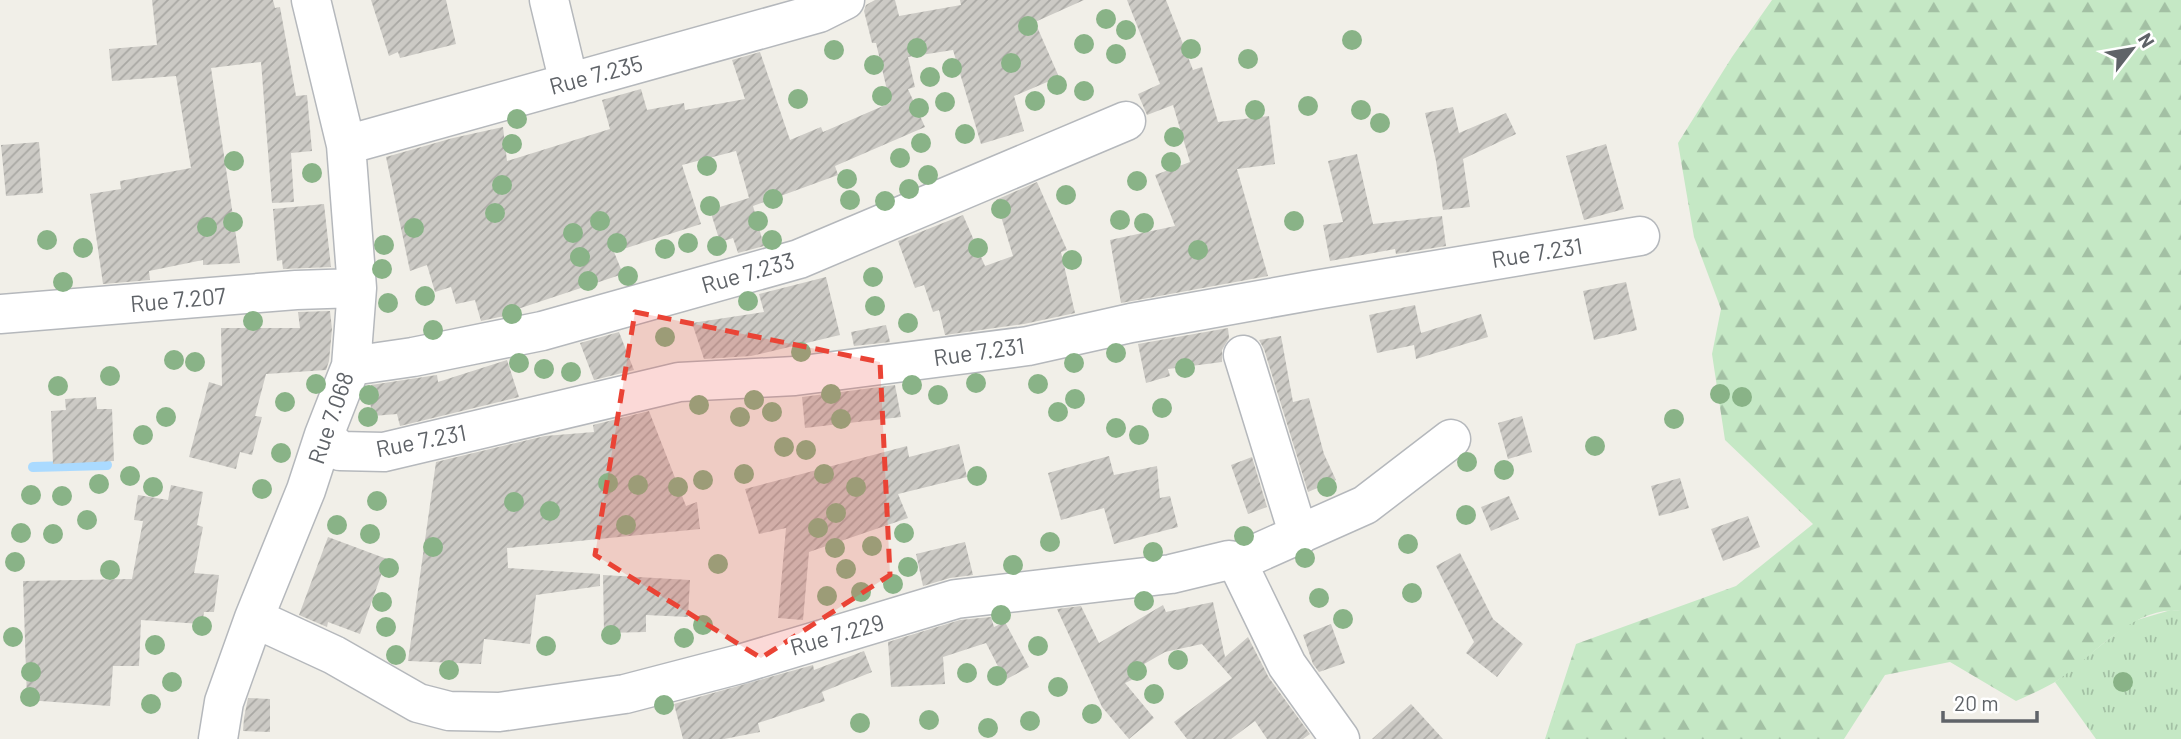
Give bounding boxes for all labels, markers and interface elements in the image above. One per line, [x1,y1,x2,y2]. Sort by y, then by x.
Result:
north arrow [2097,14,2167,84]
text: N [2134,29,2160,51]
street label: Rue 7.235 [546,48,645,100]
street label: Rue 7.231 [1489,231,1584,273]
street label: Rue 7.233 [698,245,797,299]
street label: Rue 7.207 [129,281,227,317]
street label: Rue 7.231 [932,331,1026,371]
street label: Rue 7.068 [301,368,359,467]
street label: Rue 7.231 [373,418,468,462]
street label: Rue 7.229 [787,607,887,661]
scale bar [1943,680,2038,724]
text: 20 m [1954,690,1999,715]

